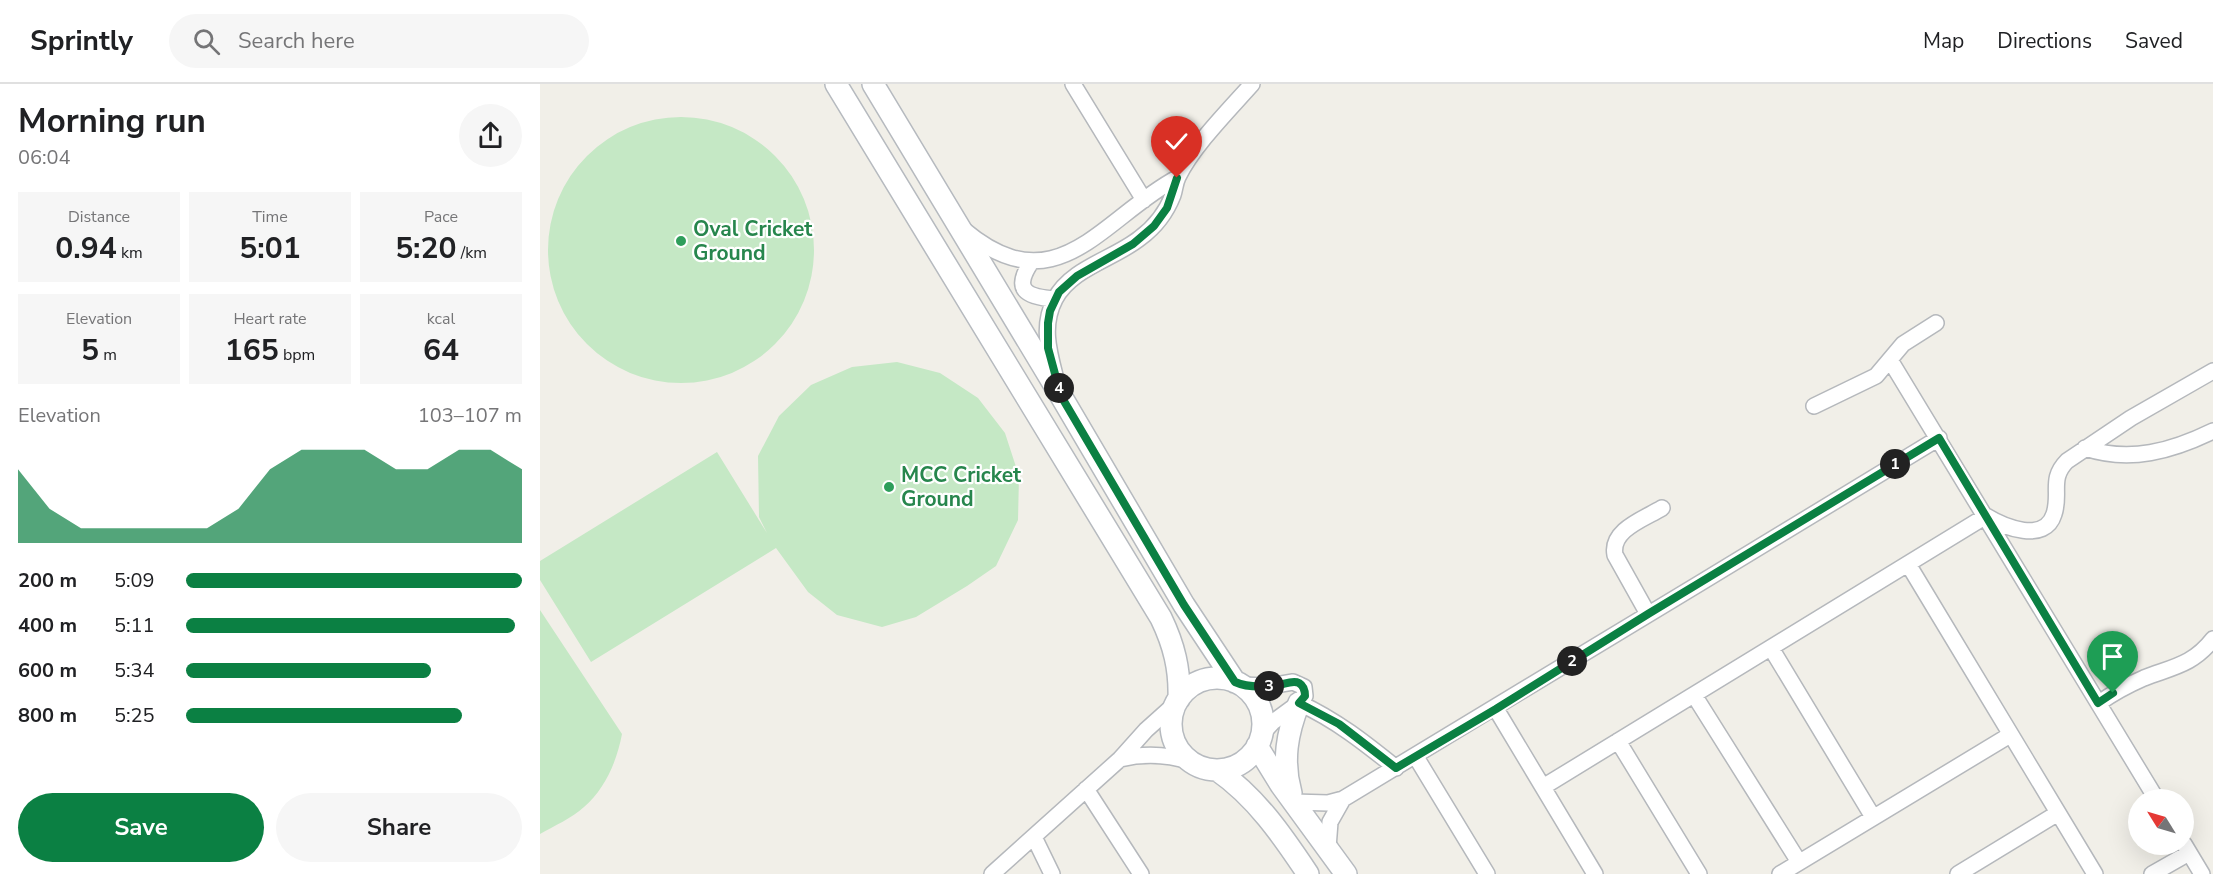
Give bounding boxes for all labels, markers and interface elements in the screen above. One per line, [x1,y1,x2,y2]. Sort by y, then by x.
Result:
search box [169,14,589,68]
text: Sprintly [30,22,133,60]
icon: search [190,25,223,58]
text: Search here [238,26,355,56]
text: Map [1923,27,1964,55]
text: Directions [1997,27,2092,55]
text: Saved [2125,27,2183,55]
text: Morning run [18,99,206,144]
button: share [459,104,522,167]
pin [1151,116,1202,178]
icon: check [1160,125,1193,158]
text: 06:04 [18,144,71,171]
text: Distance [68,206,130,228]
text: Time [252,206,288,228]
text: Pace [424,206,458,228]
place label: Oval Cricket Ground [693,215,813,267]
text: 0.94 [55,228,117,269]
text: 5:01 [239,228,301,269]
text: 5:20 [395,228,457,269]
marker: Oval Cricket Ground [674,234,688,248]
text: km [117,242,143,264]
text: /km [457,242,487,264]
text: Elevation [66,308,132,330]
text: Heart rate [233,308,307,330]
text: kcal [427,308,455,330]
text: 5 [81,330,99,371]
text: 165 [225,330,279,371]
text: 64 [423,330,459,371]
text: m [99,344,117,366]
text: bpm [279,344,315,366]
pin: 4 [1044,373,1074,403]
text: 4 [1054,377,1064,399]
text: Elevation [18,402,101,429]
text: 103–107 m [418,402,522,429]
pin: 1 [1880,449,1910,479]
text: 1 [1890,453,1900,475]
place label: MCC Cricket Ground [901,461,1022,513]
marker: MCC Cricket Ground [882,480,896,494]
text: 200 m [18,567,77,594]
text: 5:09 [114,567,155,594]
text: 400 m [18,612,77,639]
text: 5:11 [114,612,155,639]
pin [2087,631,2138,693]
icon: arrive [2096,640,2129,673]
pin: 2 [1557,646,1587,676]
text: 2 [1567,650,1577,672]
text: 600 m [18,657,77,684]
text: 5:34 [114,657,155,684]
pin: 3 [1254,671,1284,701]
text: 3 [1264,675,1274,697]
text: 800 m [18,702,77,729]
text: 5:25 [114,702,155,729]
north arrow [2128,789,2194,855]
map controls [2128,789,2194,855]
button: Save [18,793,264,862]
button: Share [276,793,522,862]

